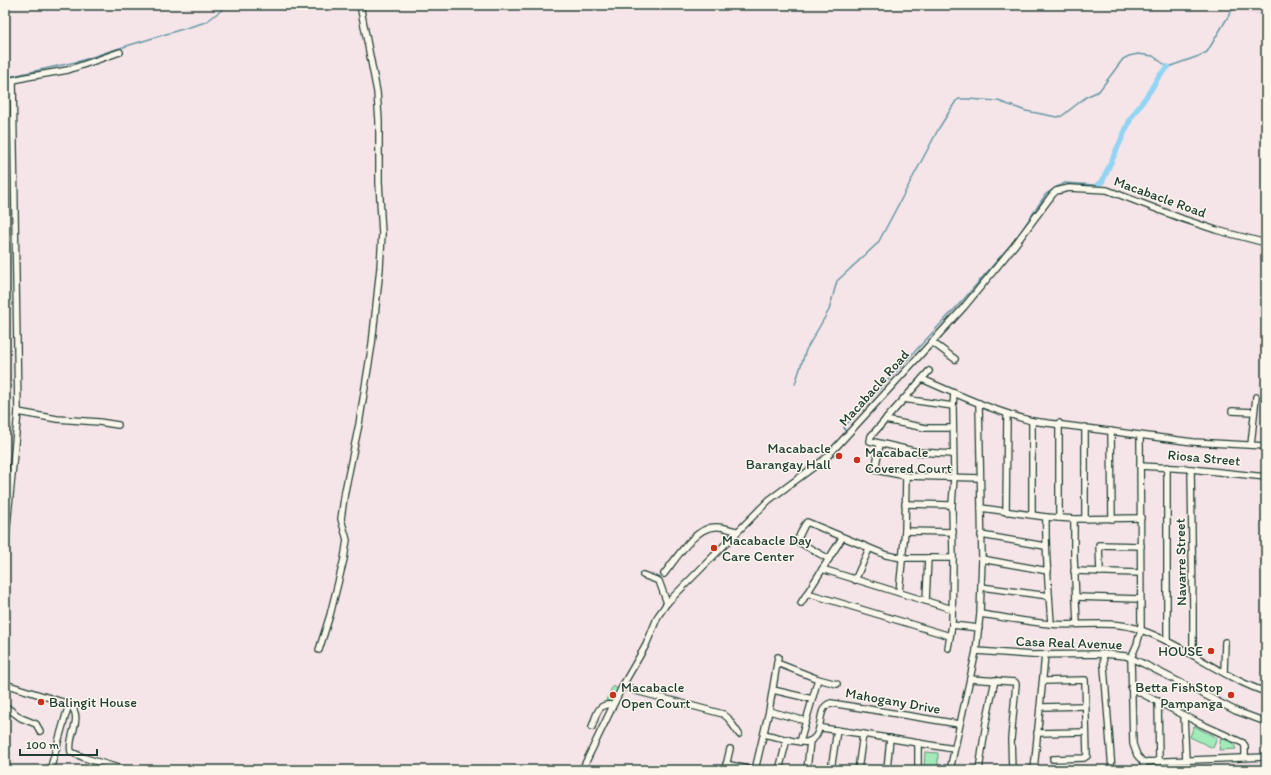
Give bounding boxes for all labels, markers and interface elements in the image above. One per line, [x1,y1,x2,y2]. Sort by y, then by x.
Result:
street label: Macabacle Road [1112,172,1209,222]
street label: Macabacle Road [835,346,913,430]
place label: Macabacle Barangay Hall [746,440,831,473]
place label: Macabacle Covered Court [865,444,952,477]
street label: Riosa Street [1167,446,1241,470]
marker: Macabacle Barangay Hall [834,451,844,461]
marker: Macabacle Covered Court [852,455,862,465]
street label: Navarre Street [1172,518,1190,606]
place label: Macabacle Day Care Center [722,532,812,565]
marker: Macabacle Day Care Center [709,543,719,553]
street label: Casa Real Avenue [1015,633,1123,653]
place label: HOUSE [1158,643,1203,660]
marker: HOUSE [1206,646,1216,656]
place label: Macabacle Open Court [621,679,691,712]
place label: Betta FishStop Pampanga [1135,679,1224,712]
street label: Mahogany Drive [844,684,942,718]
marker: Macabacle Open Court [608,690,618,700]
marker: Betta FishStop Pampanga [1226,690,1236,700]
place label: Balingit House [49,694,137,711]
marker: Balingit House [36,697,46,707]
scale bar [20,731,97,757]
text: 100 m [26,738,59,752]

